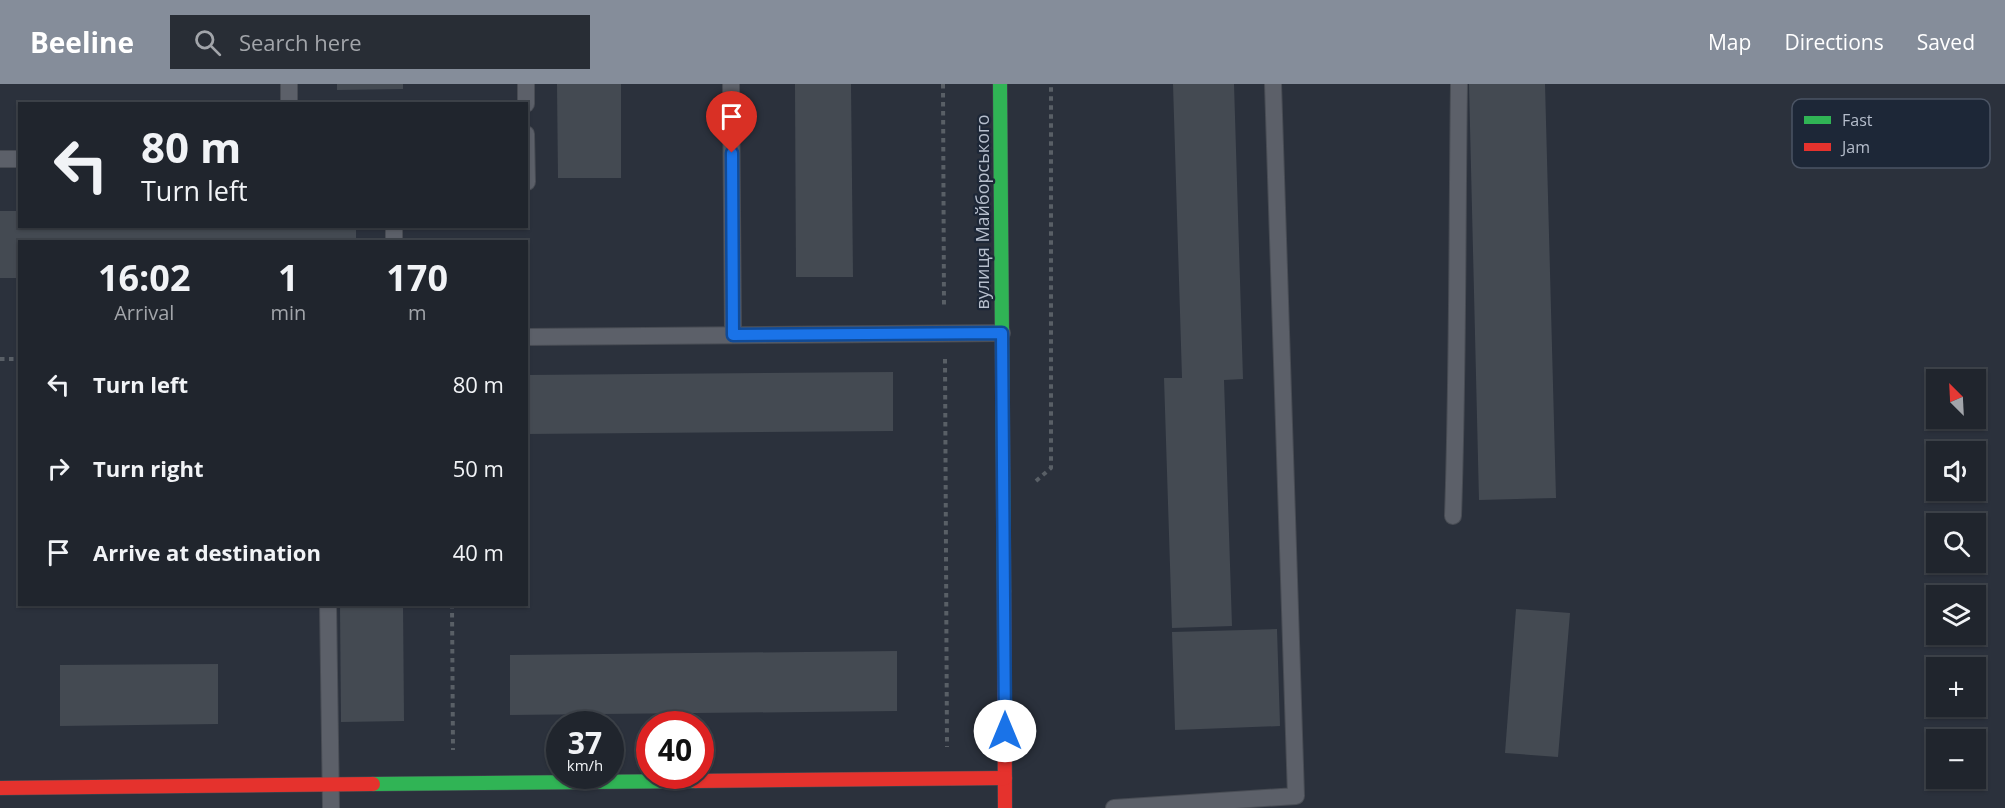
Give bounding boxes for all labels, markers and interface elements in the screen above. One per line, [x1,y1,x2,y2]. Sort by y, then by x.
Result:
search box [170,15,590,69]
text: Beeline [30,23,134,61]
icon: search [191,26,224,59]
text: Search here [239,27,362,57]
text: Map [1708,28,1751,56]
text: Directions [1784,28,1884,56]
text: Saved [1917,28,1975,56]
pin [706,91,757,153]
legend [1792,99,1990,168]
icon: arrive [715,100,748,133]
text: Fast [1842,109,1873,131]
street label: вулиця Майборського [970,114,994,310]
text: 80 m [141,118,241,175]
icon: left [42,126,120,204]
text: Jam [1840,136,1870,158]
text: Turn left [141,172,248,209]
text: 16:02 [98,253,191,302]
text: 1 [278,253,299,302]
text: 170 [386,253,448,302]
text: Arrival [114,299,174,326]
text: min [270,299,306,326]
text: m [408,299,426,326]
icon: left [42,368,75,401]
text: Turn left [93,369,188,399]
text: 80 m [453,369,504,399]
north arrow [1926,369,1986,429]
map controls [1926,369,1986,789]
button: sound [1926,441,1986,501]
icon: right [42,452,75,485]
text: Turn right [93,453,204,483]
text: 50 m [453,453,504,483]
button: search [1926,513,1986,573]
icon: arrive [42,536,75,569]
text: Arrive at destination [93,537,321,567]
text: 40 m [453,537,504,567]
button: layers [1926,585,1986,645]
button: + [1926,657,1986,717]
position arrow [973,699,1037,763]
speed limit sign: 40 [636,711,714,789]
text: 37 [568,722,602,763]
button: − [1926,729,1986,789]
text: km/h [567,755,603,775]

